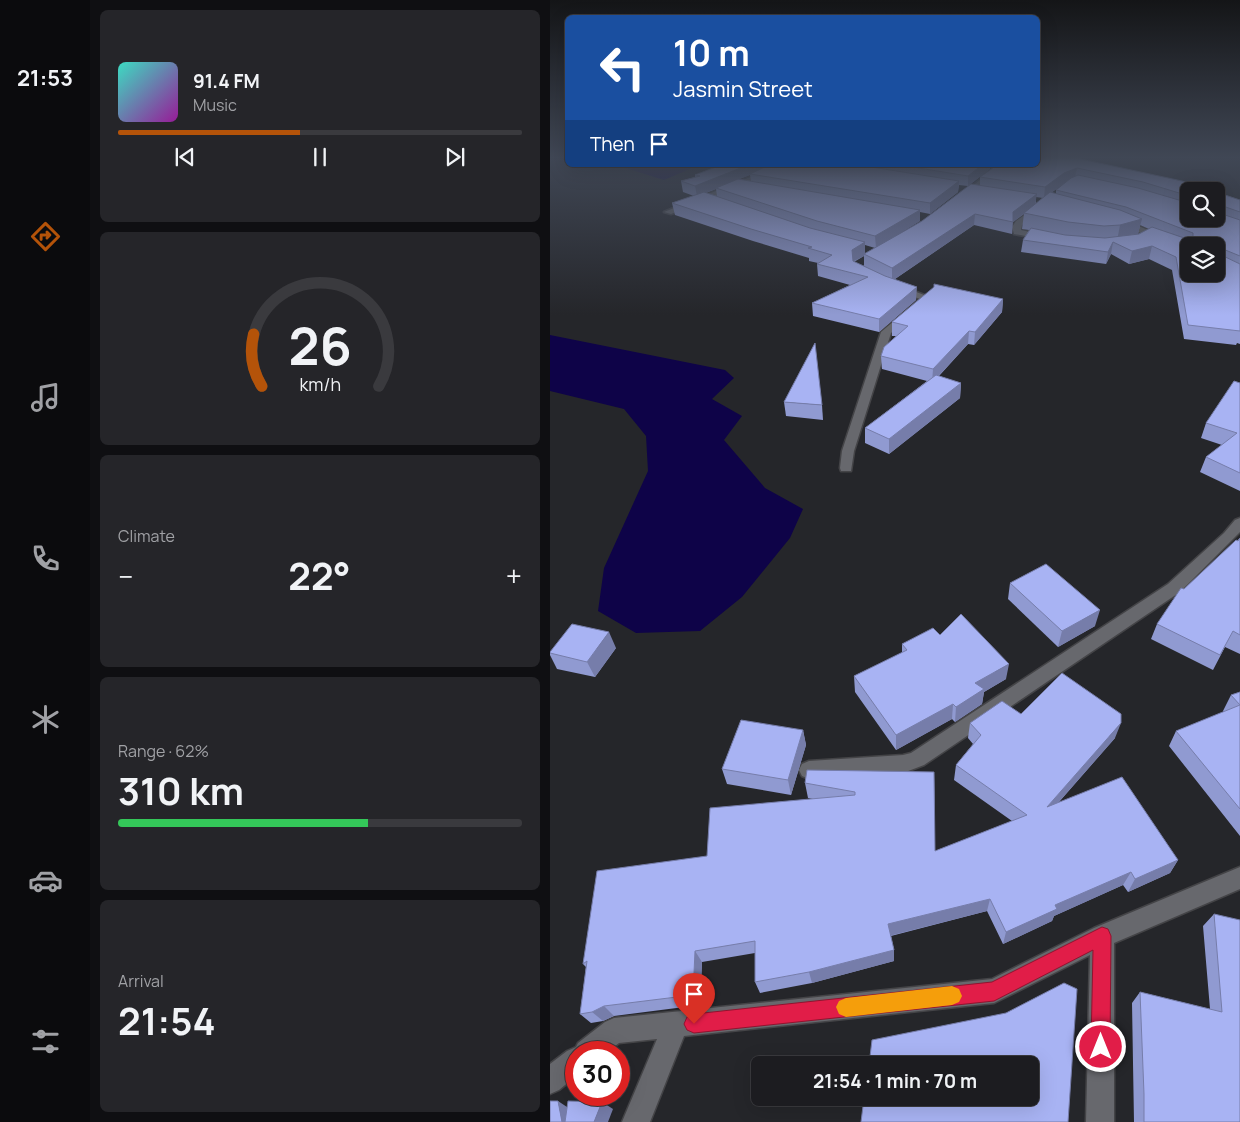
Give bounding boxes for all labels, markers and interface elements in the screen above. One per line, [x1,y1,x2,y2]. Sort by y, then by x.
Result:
text: 10 m [673,29,750,77]
icon: left [590,35,655,100]
text: 21:53 [17,63,73,93]
text: 91.4 FM [193,68,260,94]
text: Jasmin Street [673,74,813,104]
text: Music [193,94,237,116]
icon: arrive [645,130,673,158]
text: Then [590,131,635,157]
icon: previous [171,143,199,171]
icon: pause [306,143,334,171]
icon: next [441,143,469,171]
map controls [1180,182,1225,282]
button: search [1180,182,1225,227]
icon: directions [28,219,63,254]
button: layers [1180,237,1225,282]
text: 26 [288,310,352,381]
text: km/h [299,372,341,396]
icon: music [28,380,63,415]
text: Climate [118,525,175,547]
icon: phone [28,541,63,576]
text: 22° [288,549,351,601]
text: − [118,557,133,595]
text: + [506,557,522,595]
icon: climate [28,702,63,737]
text: Range · 62% [118,740,209,762]
text: 310 km [118,764,244,816]
icon: car [28,863,63,898]
text: Arrival [118,970,164,992]
pin [673,973,715,1024]
icon: arrive [680,980,708,1008]
text: 21:54 [118,994,216,1046]
position arrow [1074,1020,1126,1072]
icon: filters [28,1024,63,1059]
speed limit sign: 30 [565,1041,630,1106]
text: 21:54 · 1 min · 70 m [813,1068,977,1094]

